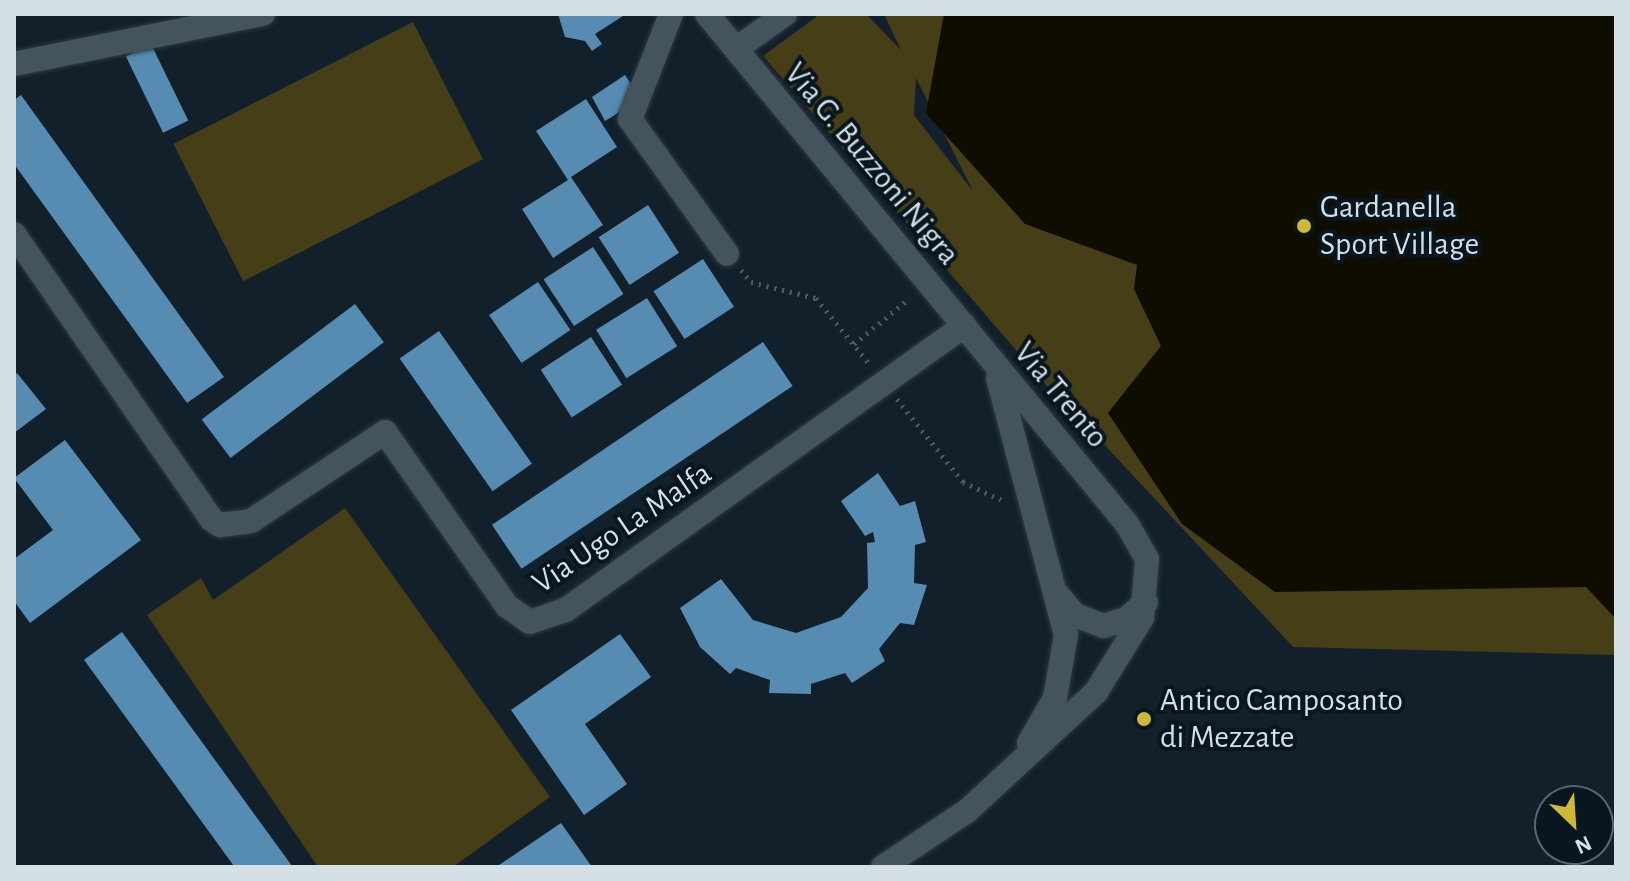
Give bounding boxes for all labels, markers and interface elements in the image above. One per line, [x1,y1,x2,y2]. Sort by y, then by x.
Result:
street label: Via G. Buzzoni Nigra [776,55,968,273]
place label: Gardanella Sport Village [1320,189,1479,264]
marker: Gardanella Sport Village [1295,217,1313,235]
street label: Via Trento [1006,334,1116,456]
street label: Via Ugo La Malfa [525,454,719,602]
place label: Antico Camposanto di Mezzate [1160,682,1403,757]
marker: Antico Camposanto di Mezzate [1135,710,1153,728]
north arrow [1534,785,1614,865]
text: N [1572,832,1595,858]

